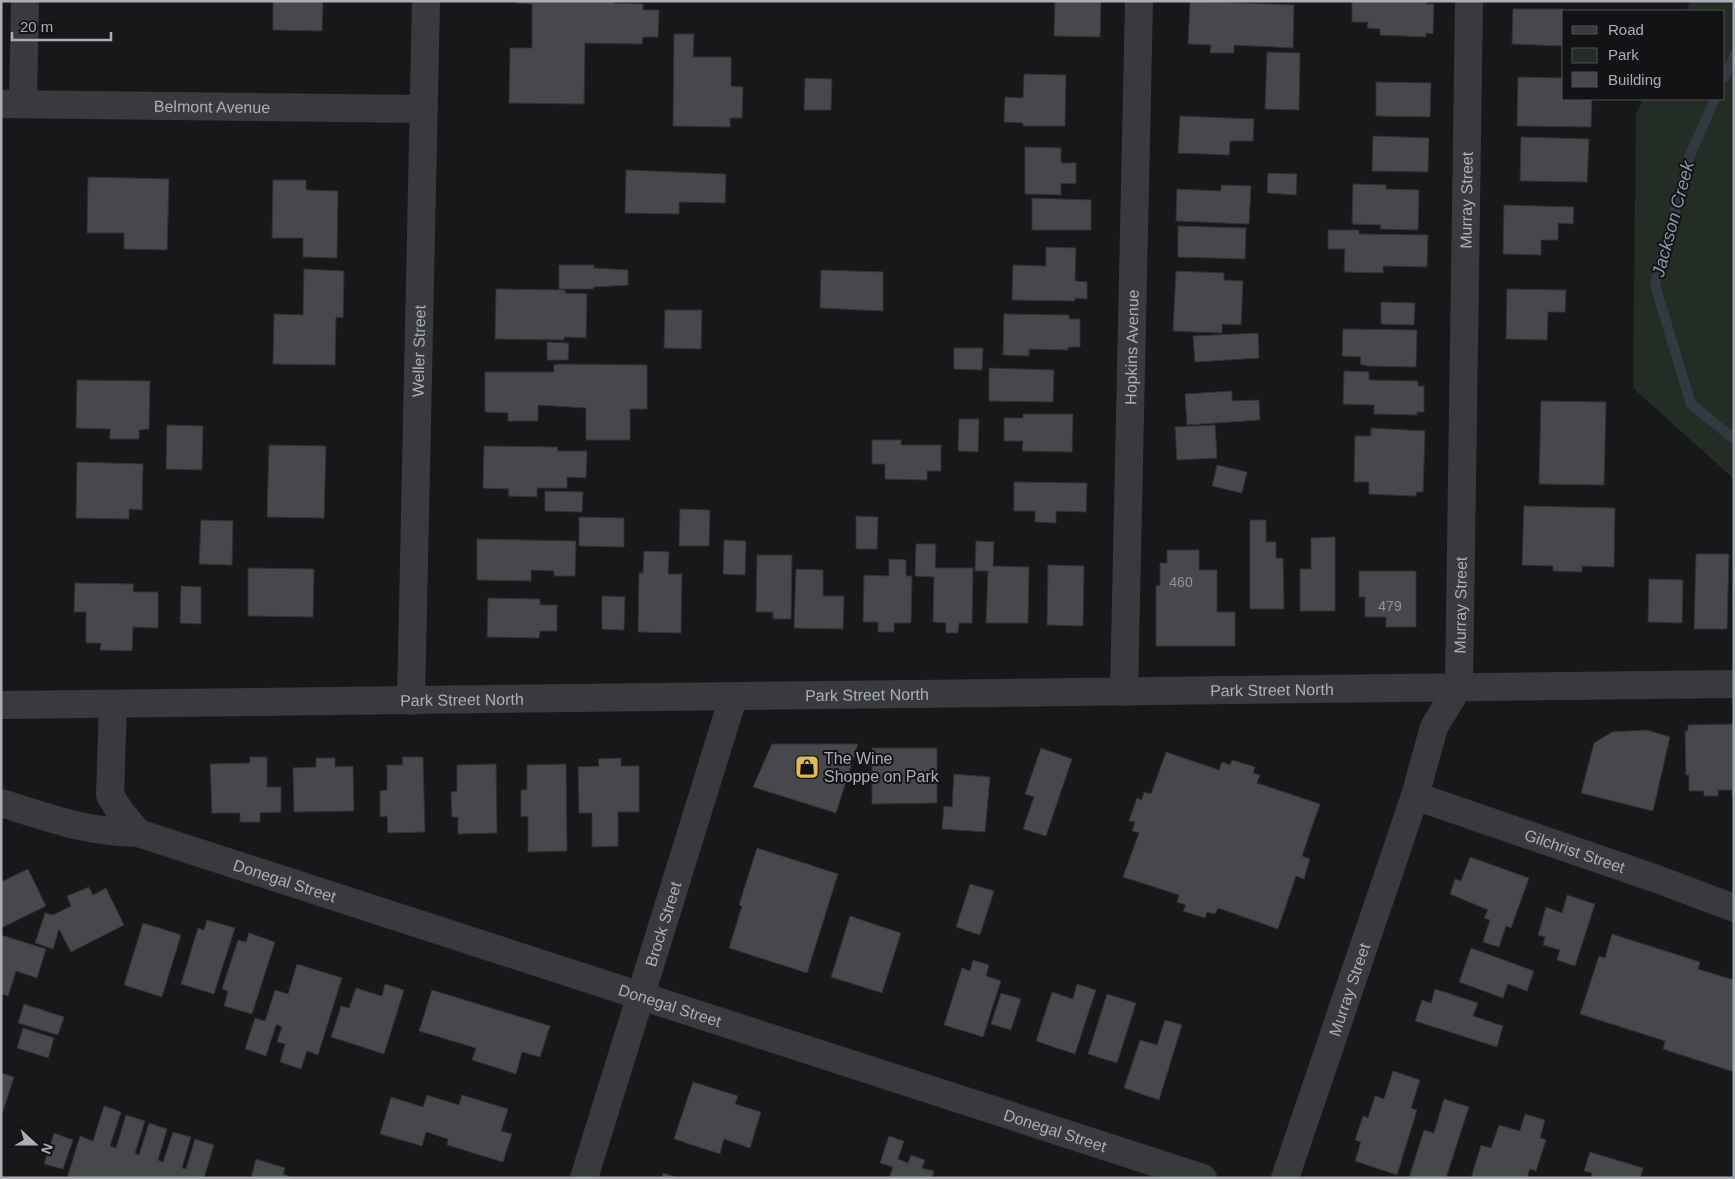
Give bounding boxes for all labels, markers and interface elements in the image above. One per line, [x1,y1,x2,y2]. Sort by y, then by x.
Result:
scale bar [12,10,111,42]
legend [1562,10,1725,100]
text: 20 m [20,18,53,35]
text: Road [1608,21,1644,38]
text: Park [1608,46,1639,63]
text: Building [1608,71,1661,88]
street label: Belmont Avenue [154,97,270,116]
street label: Murray Street [1457,151,1475,249]
water label: Jackson Creek [1648,158,1698,280]
street label: Hopkins Avenue [1122,289,1141,405]
street label: Weller Street [409,304,428,397]
street label: Murray Street [1451,556,1469,654]
house number: 460 [1169,574,1193,590]
house number: 479 [1378,598,1402,614]
street label: Park Street North [1210,680,1334,699]
street label: Park Street North [805,685,929,704]
street label: Park Street North [400,690,524,709]
place label: The Wine Shoppe on Park [824,750,940,785]
shop icon: The Wine Shoppe on Park [794,754,820,780]
street label: Gilchrist Street [1522,826,1628,876]
street label: Donegal Street [231,856,339,905]
street label: Brock Street [642,879,684,969]
street label: Murray Street [1325,940,1373,1038]
street label: Donegal Street [617,981,724,1030]
street label: Donegal Street [1002,1106,1109,1155]
north arrow [10,1119,60,1169]
text: N [38,1141,56,1156]

